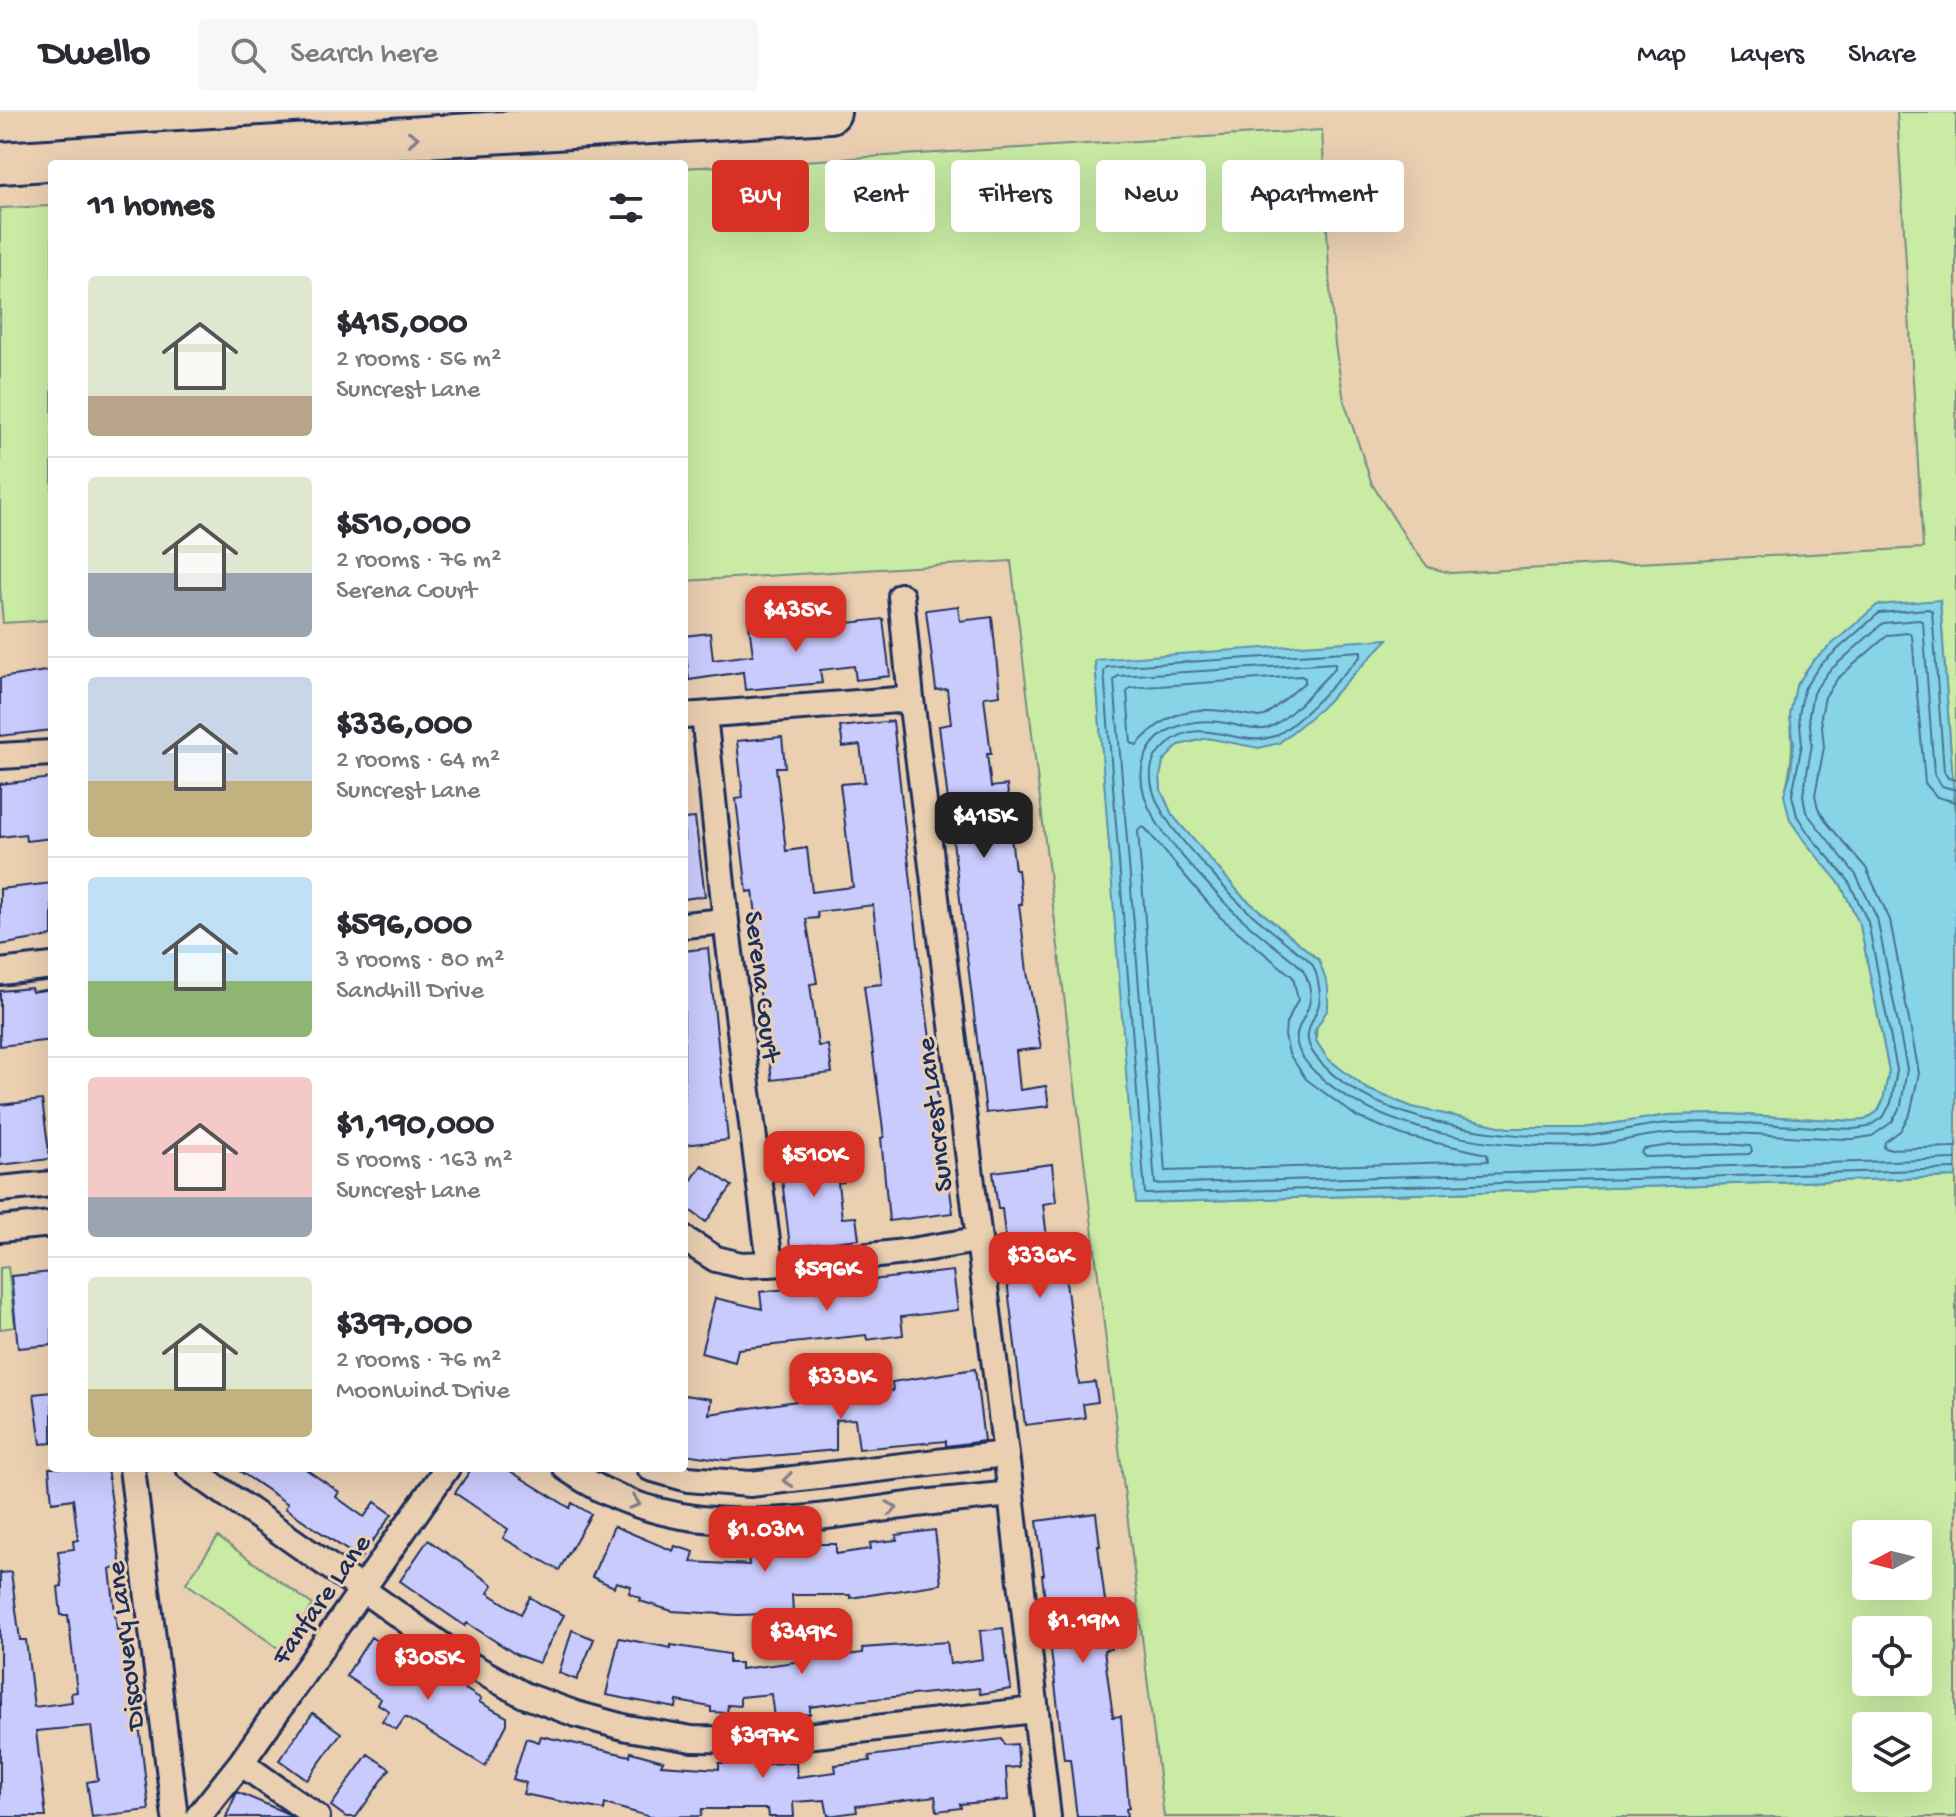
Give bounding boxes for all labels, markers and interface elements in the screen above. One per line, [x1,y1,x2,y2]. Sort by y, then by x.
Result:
search box [198,19,758,91]
text: Dwello [40,33,150,77]
icon: search [226,33,270,77]
text: Search here [290,38,438,73]
text: Map [1637,39,1686,72]
text: Layers [1730,39,1804,72]
text: Share [1848,39,1916,72]
one-way arrow [407,130,420,147]
chip: Buy [712,160,809,232]
chip: Rent [825,160,935,232]
chip: Filters [951,160,1080,232]
chip: New [1096,160,1206,232]
chip: Apartment [1222,160,1404,232]
icon: filters [604,186,648,230]
text: 11 homes [88,188,214,228]
text: $415,000 [336,305,468,345]
icon: home [152,308,248,404]
text: 2 rooms · 56 m² [336,345,501,376]
text: Suncrest Lane [336,376,480,407]
text: $510,000 [336,506,471,546]
icon: home [152,509,248,605]
text: 2 rooms · 76 m² [336,546,501,577]
text: Serena Court [336,577,477,608]
pin: $435K [740,586,852,654]
text: $435K [763,596,829,627]
text: $336,000 [336,706,472,746]
icon: home [152,709,248,805]
text: 2 rooms · 64 m² [336,746,500,777]
text: Suncrest Lane [336,777,480,808]
pin: $415K [928,792,1040,860]
text: $415K [953,802,1015,833]
text: $596,000 [336,906,472,946]
icon: home [152,909,248,1005]
street label: Serena Court [735,909,786,1066]
text: 3 rooms · 80 m² [336,946,504,977]
text: Sandhill Drive [336,977,484,1008]
street label: Suncrest Lane [911,1035,962,1194]
text: $1,190,000 [336,1106,494,1146]
icon: home [152,1109,248,1205]
pin: $510K [758,1131,870,1199]
text: $510K [782,1141,846,1172]
text: 5 rooms · 163 m² [336,1146,513,1177]
text: Suncrest Lane [336,1177,480,1208]
pin: $336K [984,1232,1096,1300]
text: $336K [1007,1242,1073,1273]
pin: $596K [771,1245,883,1313]
text: $596K [794,1255,860,1286]
text: $397,000 [336,1306,472,1346]
icon: home [152,1309,248,1405]
text: 2 rooms · 76 m² [336,1346,501,1377]
pin: $338K [785,1353,897,1421]
text: $338K [807,1363,875,1394]
text: Moonwind Drive [336,1377,510,1408]
one-way arrow [781,1471,794,1488]
one-way arrow [627,1494,641,1510]
one-way arrow [885,1500,898,1517]
pin: $1.03M [700,1506,830,1574]
text: $1.03M [727,1516,803,1547]
north arrow [1852,1520,1932,1600]
map controls [1852,1520,1932,1792]
street label: Fanfare Lane [265,1528,380,1673]
street label: Discovery Lane [101,1559,154,1733]
pin: $1.19M [1018,1597,1148,1665]
text: $1.19M [1047,1607,1119,1638]
pin: $349K [746,1608,858,1676]
button: locate [1852,1616,1932,1696]
text: $349K [770,1618,834,1649]
pin: $305K [372,1634,484,1702]
text: $305K [394,1644,462,1675]
pin: $397K [707,1712,819,1780]
button: layers [1852,1712,1932,1792]
text: $397K [730,1722,796,1753]

